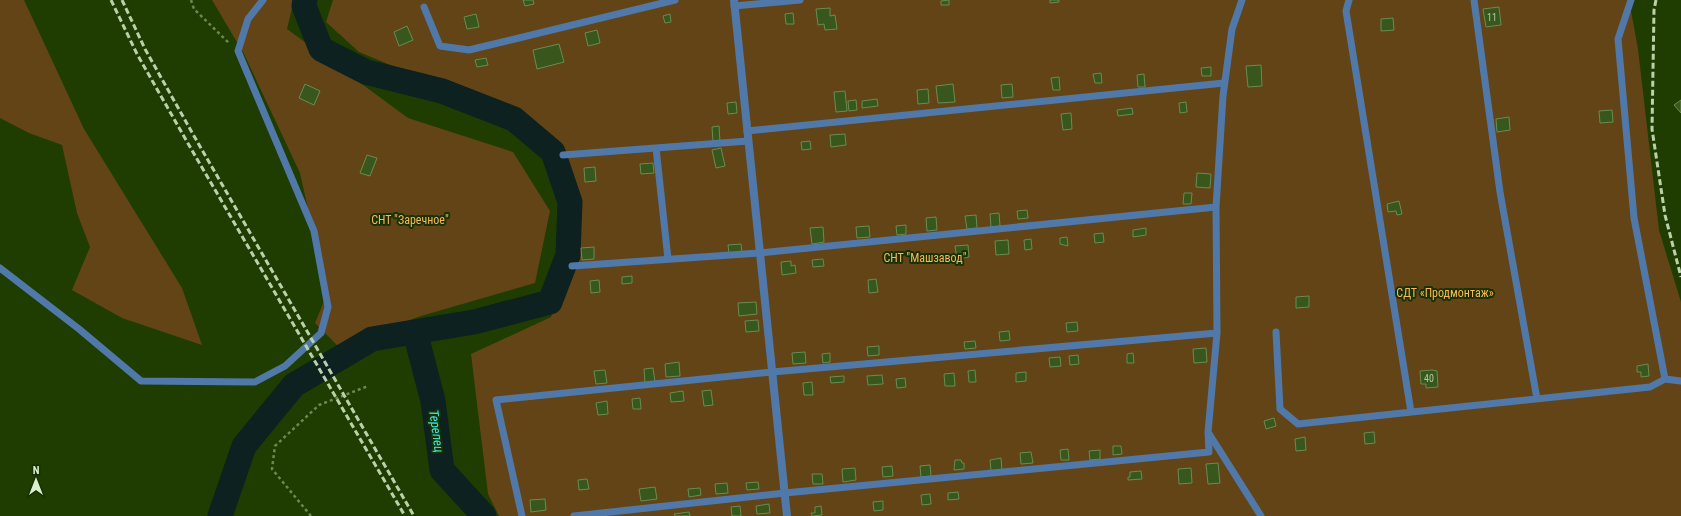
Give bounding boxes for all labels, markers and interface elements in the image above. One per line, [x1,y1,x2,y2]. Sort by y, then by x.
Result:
house number: 11 [1487,12,1497,23]
park label: СНТ "Заречное" [371,213,449,227]
park label: СНТ "Машзавод" [884,251,967,265]
park label: СДТ «Продмонтаж» [1396,286,1494,300]
house number: 40 [1424,373,1434,384]
water label: Терепец [426,409,447,454]
north arrow [16,460,56,500]
text: N [33,464,40,477]

